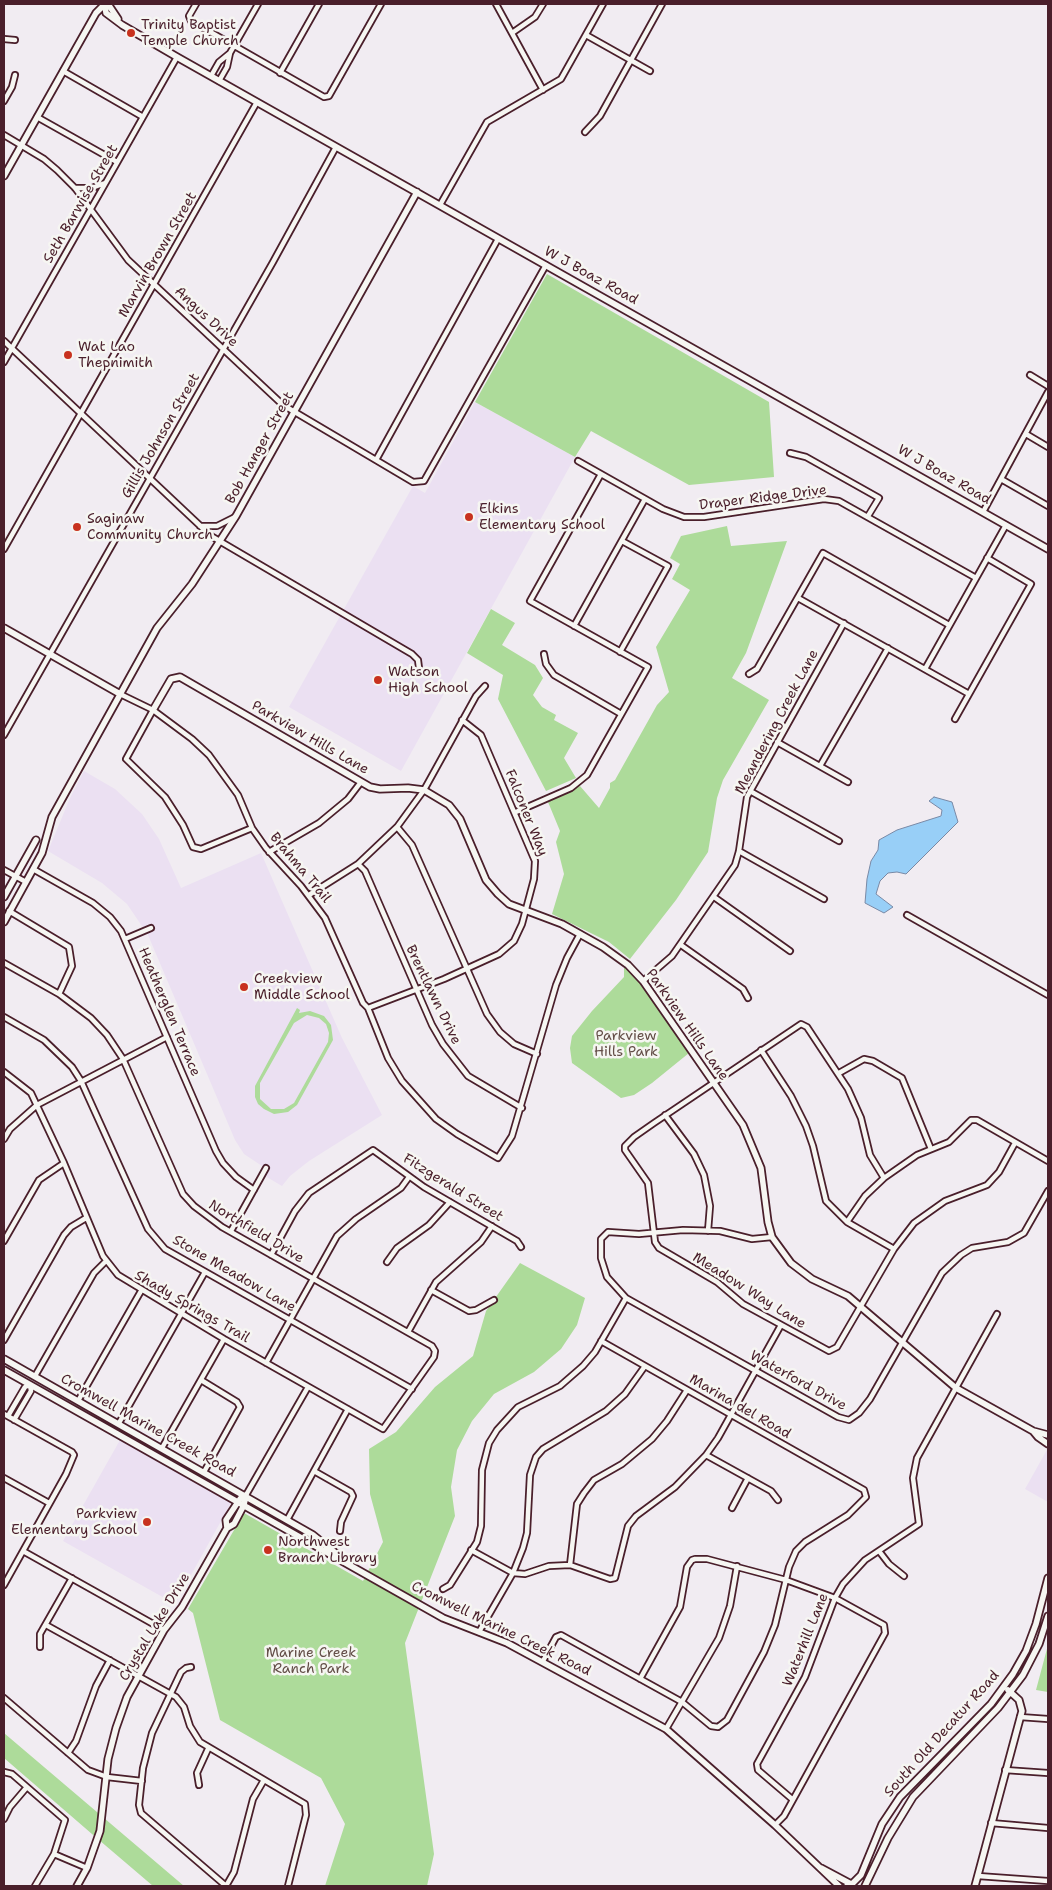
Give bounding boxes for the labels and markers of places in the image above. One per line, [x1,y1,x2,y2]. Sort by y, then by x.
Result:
place label: Trinity Baptist Temple Church [141,17,239,49]
marker: Trinity Baptist Temple Church [125,27,137,39]
place label: Wat Lao Thepnimith [78,339,153,372]
marker: Wat Lao Thepnimith [62,349,74,361]
place label: Elkins Elementary School [479,501,605,534]
place label: Saginaw Community Church [87,511,213,544]
marker: Elkins Elementary School [463,511,475,523]
marker: Saginaw Community Church [71,521,83,533]
place label: Watson High School [388,664,468,696]
marker: Watson High School [372,674,384,686]
place label: Creekview Middle School [254,971,350,1004]
marker: Creekview Middle School [238,981,250,993]
place label: Parkview Elementary School [11,1506,137,1538]
marker: Parkview Elementary School [141,1516,153,1528]
place label: Northwest Branch Library [278,1534,377,1566]
marker: Northwest Branch Library [262,1544,274,1556]

